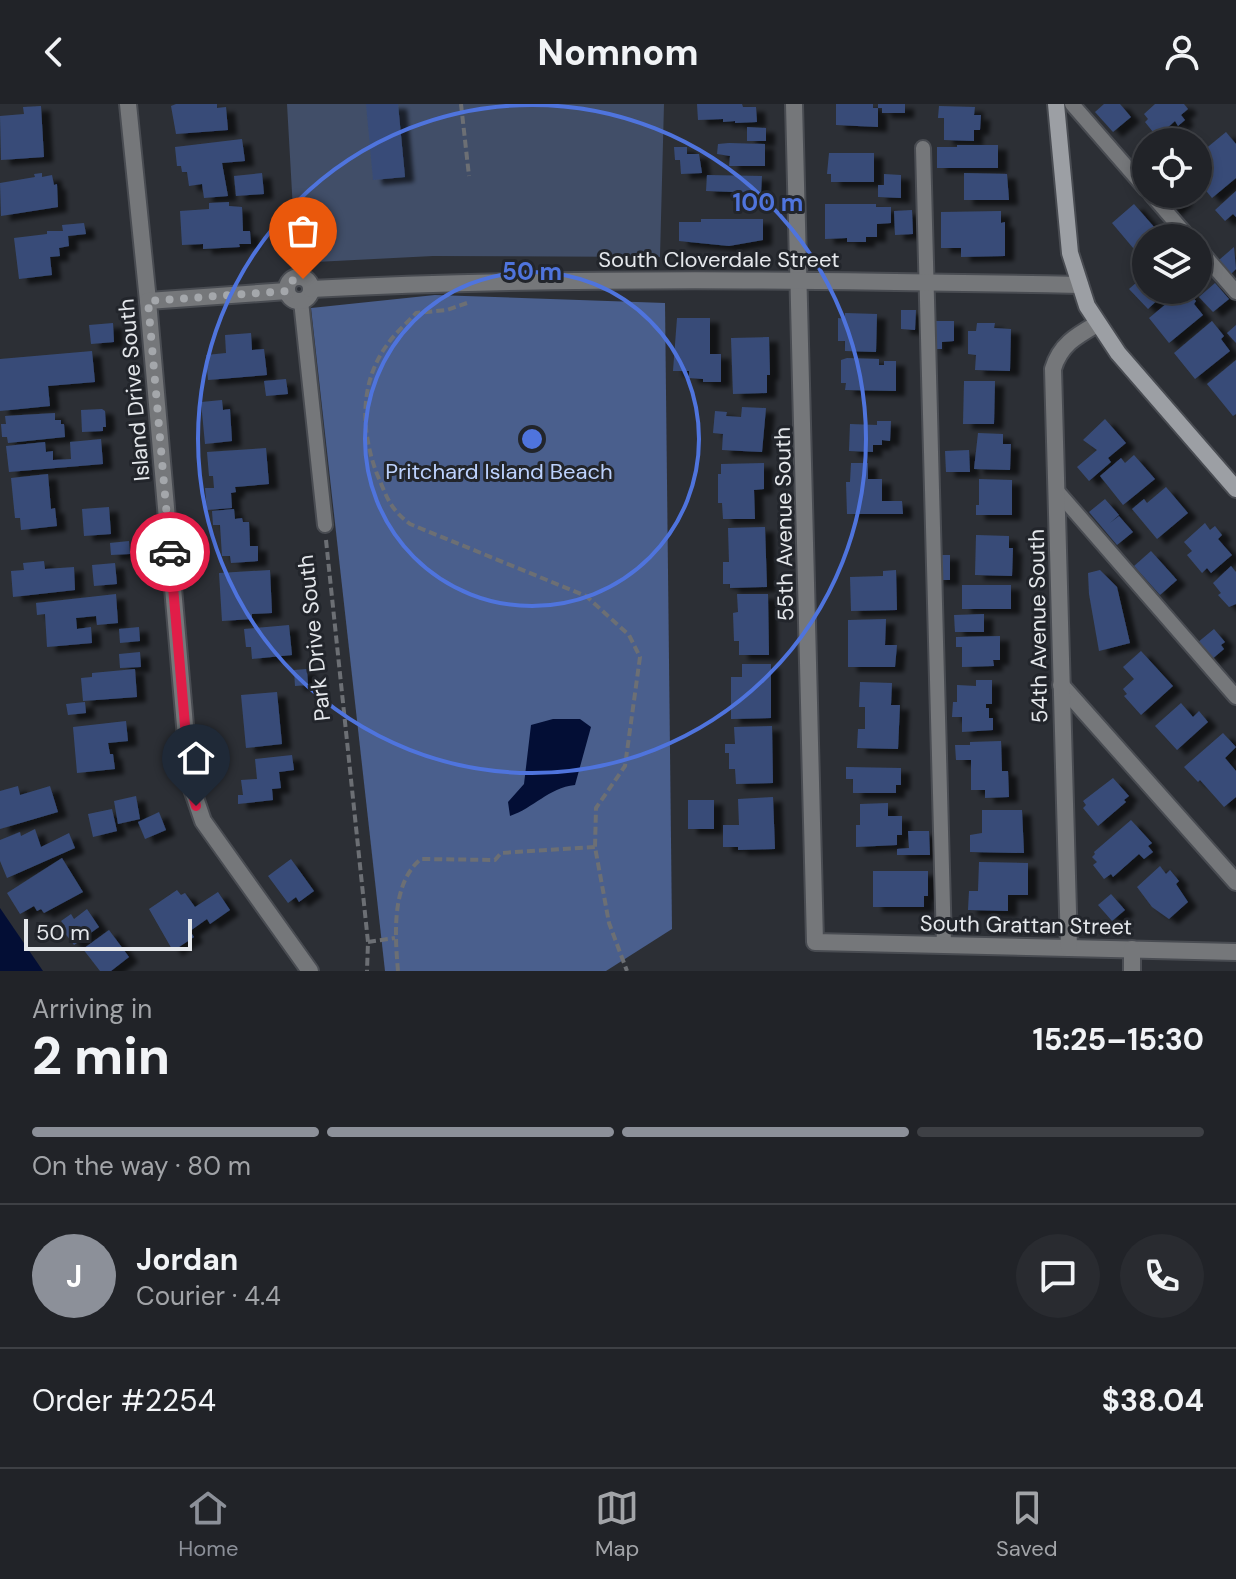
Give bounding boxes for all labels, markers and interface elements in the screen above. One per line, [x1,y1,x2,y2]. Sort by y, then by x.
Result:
text: Nomnom [538,29,698,76]
icon: back [32,30,76,74]
icon: person [1160,30,1204,74]
map controls [1132,128,1212,304]
button: locate [1132,128,1212,208]
text: 100 m [733,187,803,218]
pin [269,197,337,279]
icon: bag [281,209,325,253]
button: layers [1132,224,1212,304]
street label: South Cloverdale Street [598,245,840,274]
text: 50 m [502,256,562,287]
street label: Island Drive South [112,298,156,482]
centre of rings [518,425,546,453]
street label: 55th Avenue South [768,427,800,621]
park label: Pritchard Island Beach [385,457,613,486]
courier [130,512,210,592]
street label: 54th Avenue South [1022,529,1054,723]
icon: car [148,530,192,574]
street label: Park Drive South [291,553,337,723]
pin [162,724,230,806]
icon: home [174,736,218,780]
street label: South Grattan Street [920,909,1132,941]
scale bar [24,915,192,951]
text: 50 m [36,918,90,947]
text: Arriving in [32,992,152,1026]
text: 15:25–15:30 [1033,1020,1204,1059]
text: 2 min [32,1022,170,1090]
text: On the way · 80 m [32,1149,251,1183]
button: chat [1016,1234,1100,1318]
button: phone [1120,1234,1204,1318]
text: Jordan [136,1240,238,1279]
text: J [66,1257,82,1296]
text: Courier · 4.4 [136,1279,281,1313]
text: Order #2254 [32,1381,216,1420]
text: $38.04 [1102,1381,1204,1420]
tab: Home [178,1486,238,1563]
tab: Map [595,1486,639,1563]
tab: Saved [996,1486,1058,1563]

